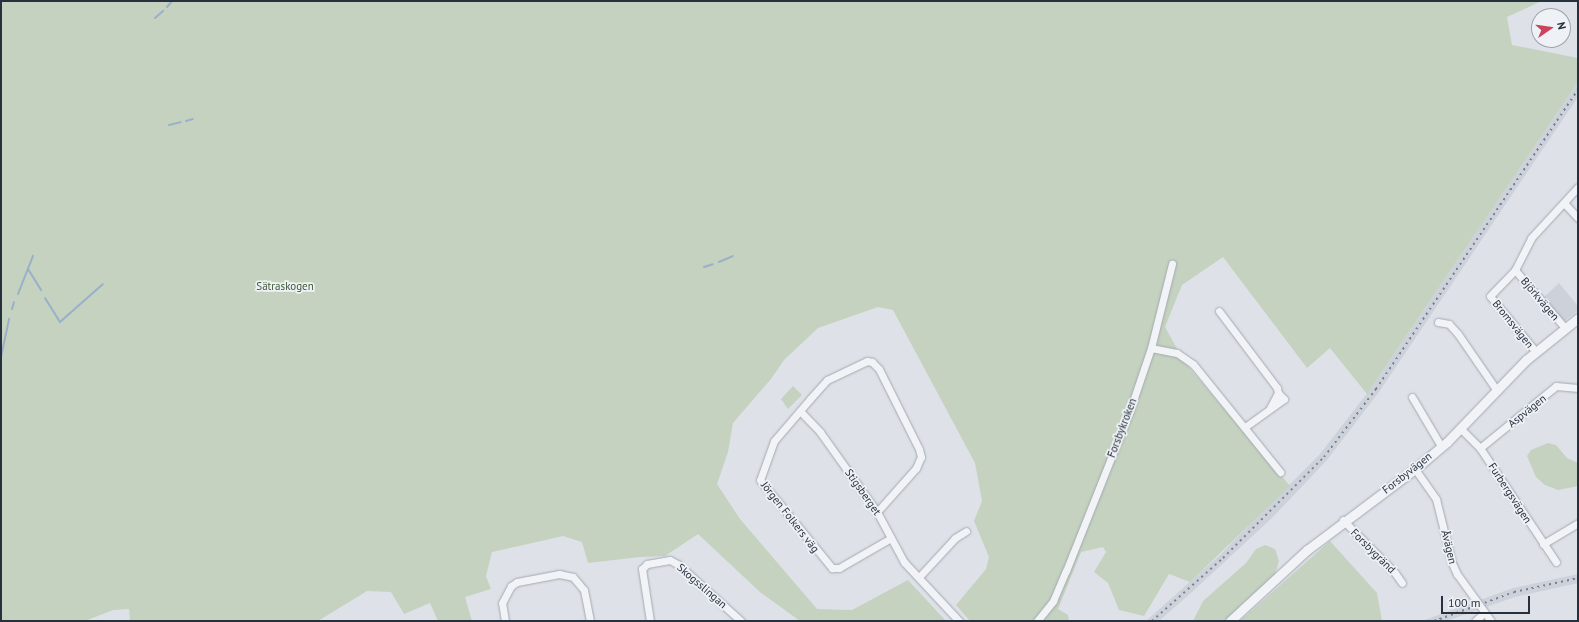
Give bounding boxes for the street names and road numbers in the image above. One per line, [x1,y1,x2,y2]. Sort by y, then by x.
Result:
street label: Björkvägen [1518,275,1562,323]
street label: Bromsvägen [1490,297,1536,351]
street label: Aspvägen [1505,392,1549,430]
street label: Forsbykroken [1105,396,1139,460]
street label: Forsbyvägen [1380,450,1434,496]
street label: Furbergsvägen [1486,460,1534,526]
street label: Stigsberget [842,466,884,518]
street label: Jörgen Folkers väg [758,479,822,555]
street label: Forsbygränd [1348,526,1398,576]
street label: Åvägen [1438,529,1460,565]
street label: Skogsslingan [674,561,730,611]

